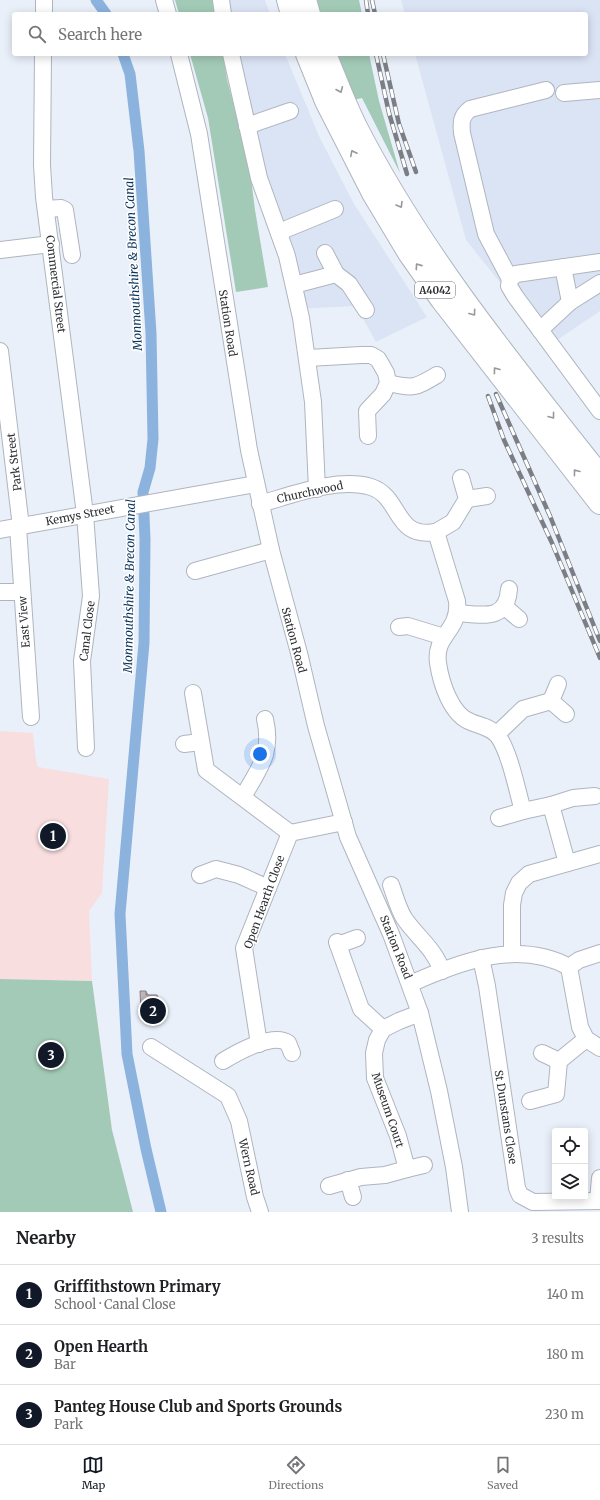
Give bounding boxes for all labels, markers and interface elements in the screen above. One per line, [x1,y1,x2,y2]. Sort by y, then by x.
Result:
search box [12,12,588,56]
icon: search [26,23,48,45]
text: Search here [58,25,142,44]
one-way arrow [335,85,343,93]
one-way arrow [350,150,358,158]
water label: Monmouthshire & Brecon Canal [121,176,145,352]
one-way arrow [396,201,403,208]
street label: Commercial Street [43,234,69,334]
one-way arrow [416,263,423,270]
road number: A4042 [415,282,455,298]
street label: Station Road [216,289,240,358]
one-way arrow [468,308,475,315]
one-way arrow [494,367,501,374]
one-way arrow [547,411,554,418]
street label: Park Street [3,431,25,492]
one-way arrow [574,470,581,477]
street label: Churchwood [276,478,345,506]
water label: Monmouthshire & Brecon Canal [120,499,138,674]
street label: Kemys Street [44,501,116,529]
street label: East View [15,595,33,648]
street label: Canal Close [76,600,98,662]
street label: Station Road [278,606,310,675]
your location [250,744,270,764]
pin: 1 [40,821,66,851]
street label: Open Hearth Close [241,853,287,951]
street label: Station Road [377,913,415,981]
pin: 2 [140,996,166,1026]
pin: 3 [38,1040,64,1070]
street label: St Dunstans Close [492,1069,520,1165]
street label: Museum Court [369,1071,408,1150]
map controls [552,1128,588,1200]
button: locate [552,1128,588,1164]
street label: Wern Road [235,1136,262,1197]
button: layers [552,1164,588,1200]
text: Nearby [16,1227,76,1249]
text: 3 results [531,1230,584,1247]
text: Griffithstown Primary [54,1277,221,1296]
text: 1 [26,1286,32,1303]
text: 140 m [547,1286,584,1303]
text: School · Canal Close [54,1296,176,1313]
text: Open Hearth [54,1337,148,1356]
text: 2 [25,1346,33,1363]
text: 180 m [546,1346,584,1363]
text: Bar [54,1356,76,1373]
text: Panteg House Club and Sports Grounds [54,1397,342,1416]
text: 3 [25,1406,33,1423]
text: 230 m [545,1406,584,1423]
text: Park [54,1416,83,1433]
tab: Map [82,1454,105,1492]
tab: Directions [269,1454,324,1492]
tab: Saved [487,1454,518,1492]

